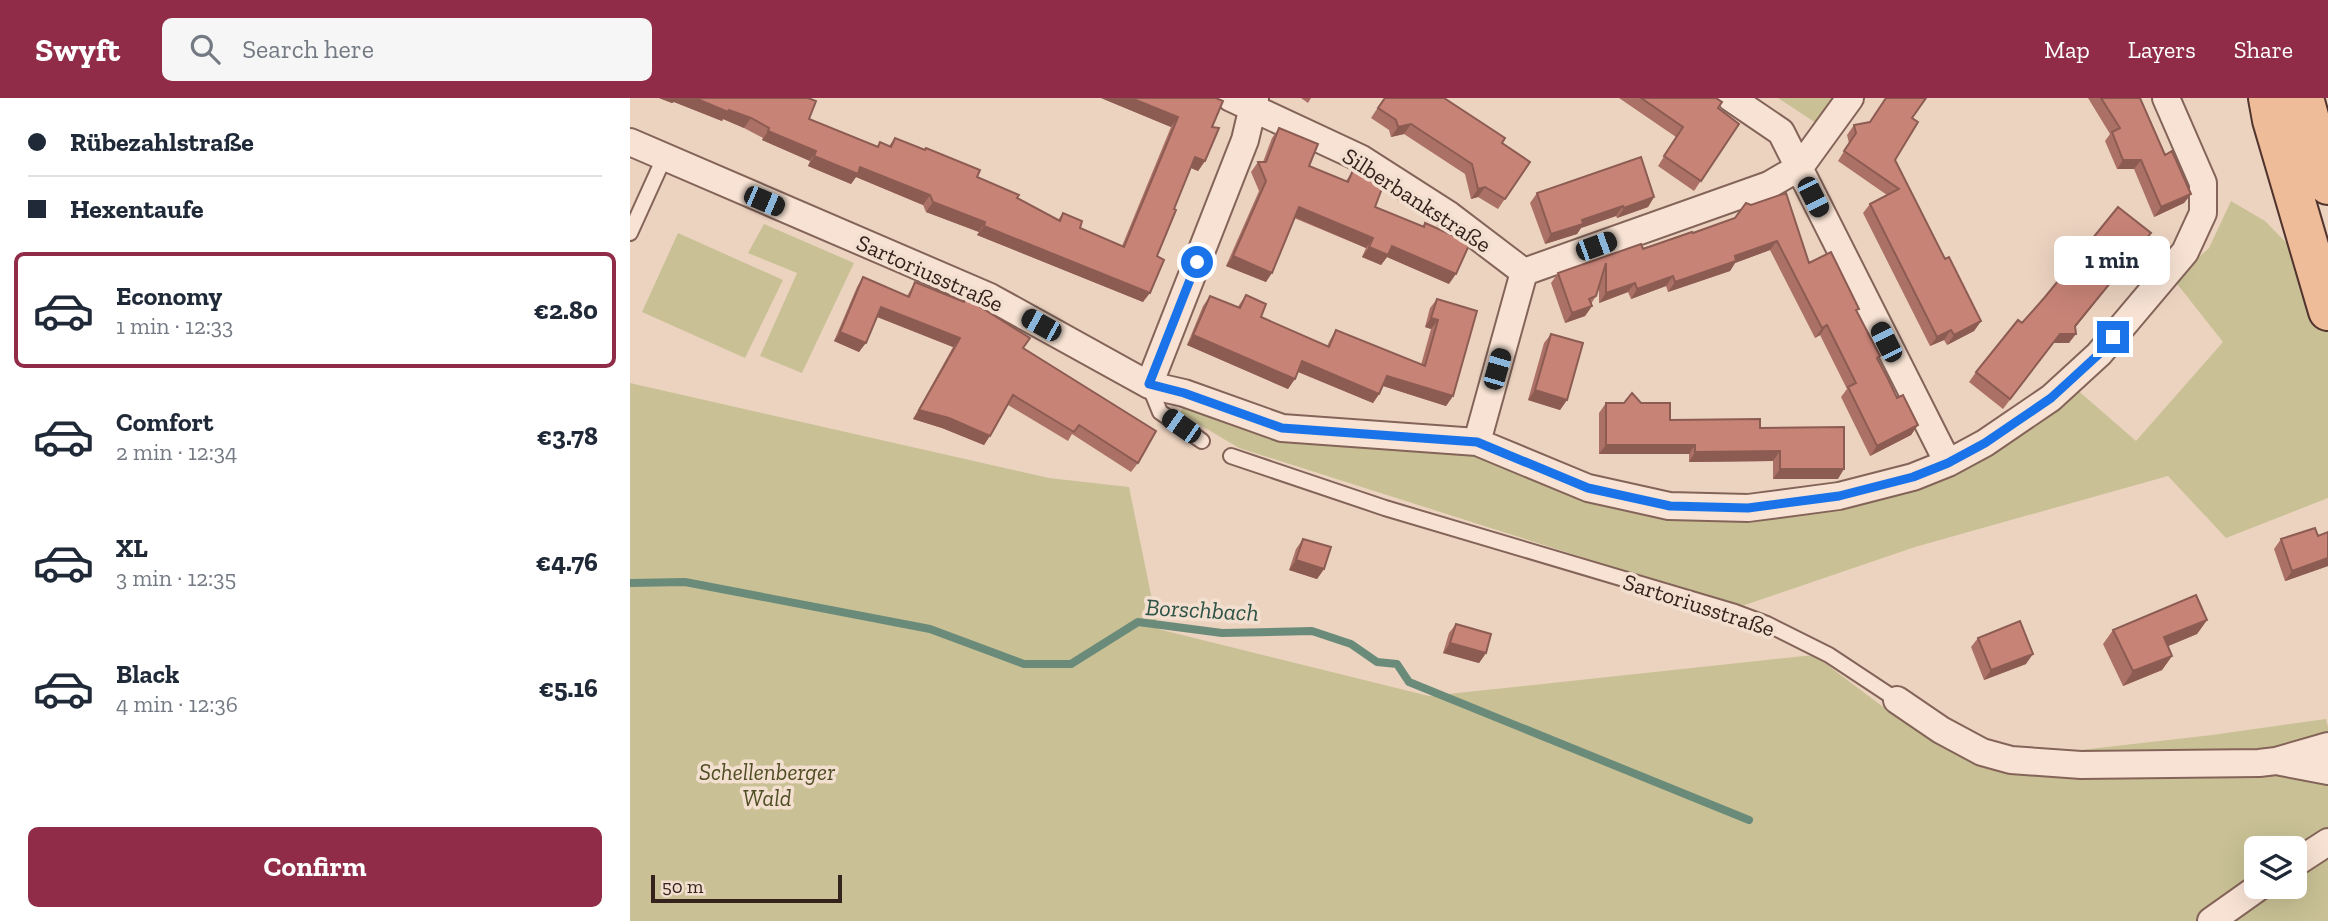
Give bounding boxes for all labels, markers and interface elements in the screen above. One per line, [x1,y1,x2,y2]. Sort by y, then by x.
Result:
search box [162,18,652,81]
text: Swyft [35,30,120,69]
icon: search [186,30,224,68]
text: Search here [242,33,374,65]
text: Map [2044,35,2090,64]
text: Layers [2128,35,2196,64]
text: Share [2234,35,2293,64]
text: Rübezahlstraße [70,126,254,158]
street label: Silberbankstraße [1338,142,1496,258]
car [1795,174,1832,220]
car [741,183,788,219]
text: Hexentaufe [70,193,204,225]
street label: Sartoriusstraße [852,228,1008,318]
car [1573,229,1620,263]
callout: 1 min [2055,236,2171,285]
route start [1181,246,1213,278]
text: 1 min [2085,246,2139,274]
icon: car [32,279,95,342]
text: Economy [116,280,222,312]
text: €2.80 [534,294,598,326]
car [1018,306,1065,344]
text: 1 min · 12:33 [116,312,233,340]
car [1868,319,1905,365]
route end [2097,321,2129,353]
car [1482,346,1513,392]
icon: car [32,405,95,468]
car [1158,405,1205,447]
text: Comfort [116,406,213,438]
text: €3.78 [537,420,598,452]
text: 2 min · 12:34 [116,438,238,466]
icon: car [32,531,95,594]
text: XL [116,532,148,564]
text: €4.76 [536,546,598,578]
text: 3 min · 12:35 [116,564,236,592]
street label: Sartoriusstraße [1620,567,1778,643]
water label: Borschbach [1145,592,1259,627]
icon: car [32,657,95,720]
text: Black [116,658,179,690]
text: €5.16 [539,672,598,704]
text: 4 min · 12:36 [116,690,238,718]
park label: Schellenberger Wald [699,758,835,812]
button: Confirm [28,827,602,907]
map controls [2244,836,2307,899]
button: layers [2244,836,2307,899]
scale bar [651,872,842,904]
text: 50 m [662,875,703,898]

